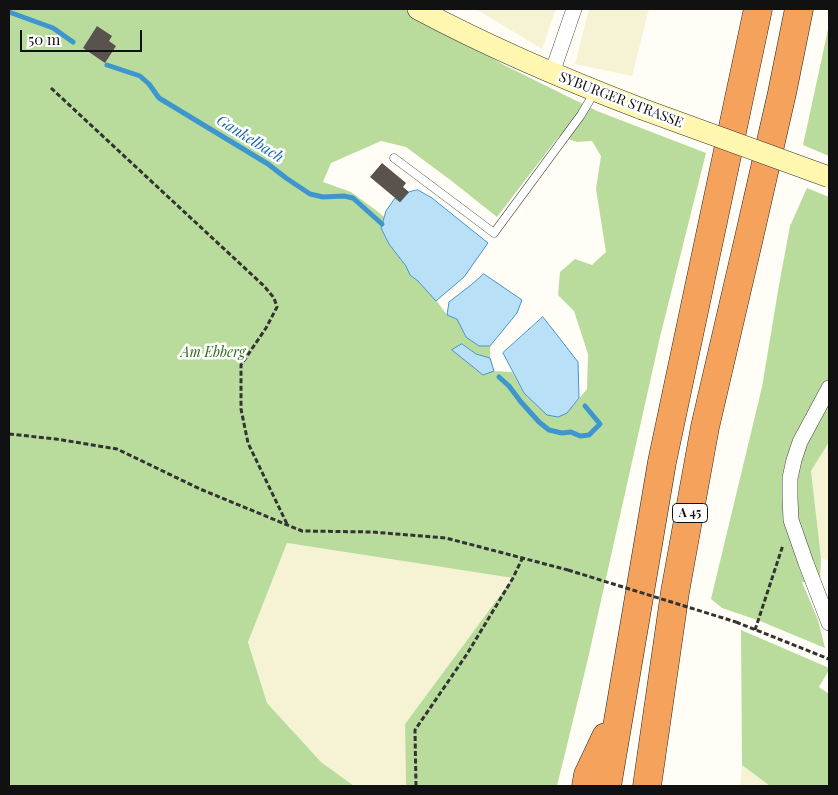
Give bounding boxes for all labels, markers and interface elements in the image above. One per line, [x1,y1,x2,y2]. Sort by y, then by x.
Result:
scale bar [22,20,145,52]
text: 50 m [28,29,60,49]
street label: SYBURGER STRASSE [556,69,686,131]
water label: Gankelbach [213,111,287,167]
park label: Am Ebberg [181,345,245,361]
road number: A 45 [672,503,708,522]

